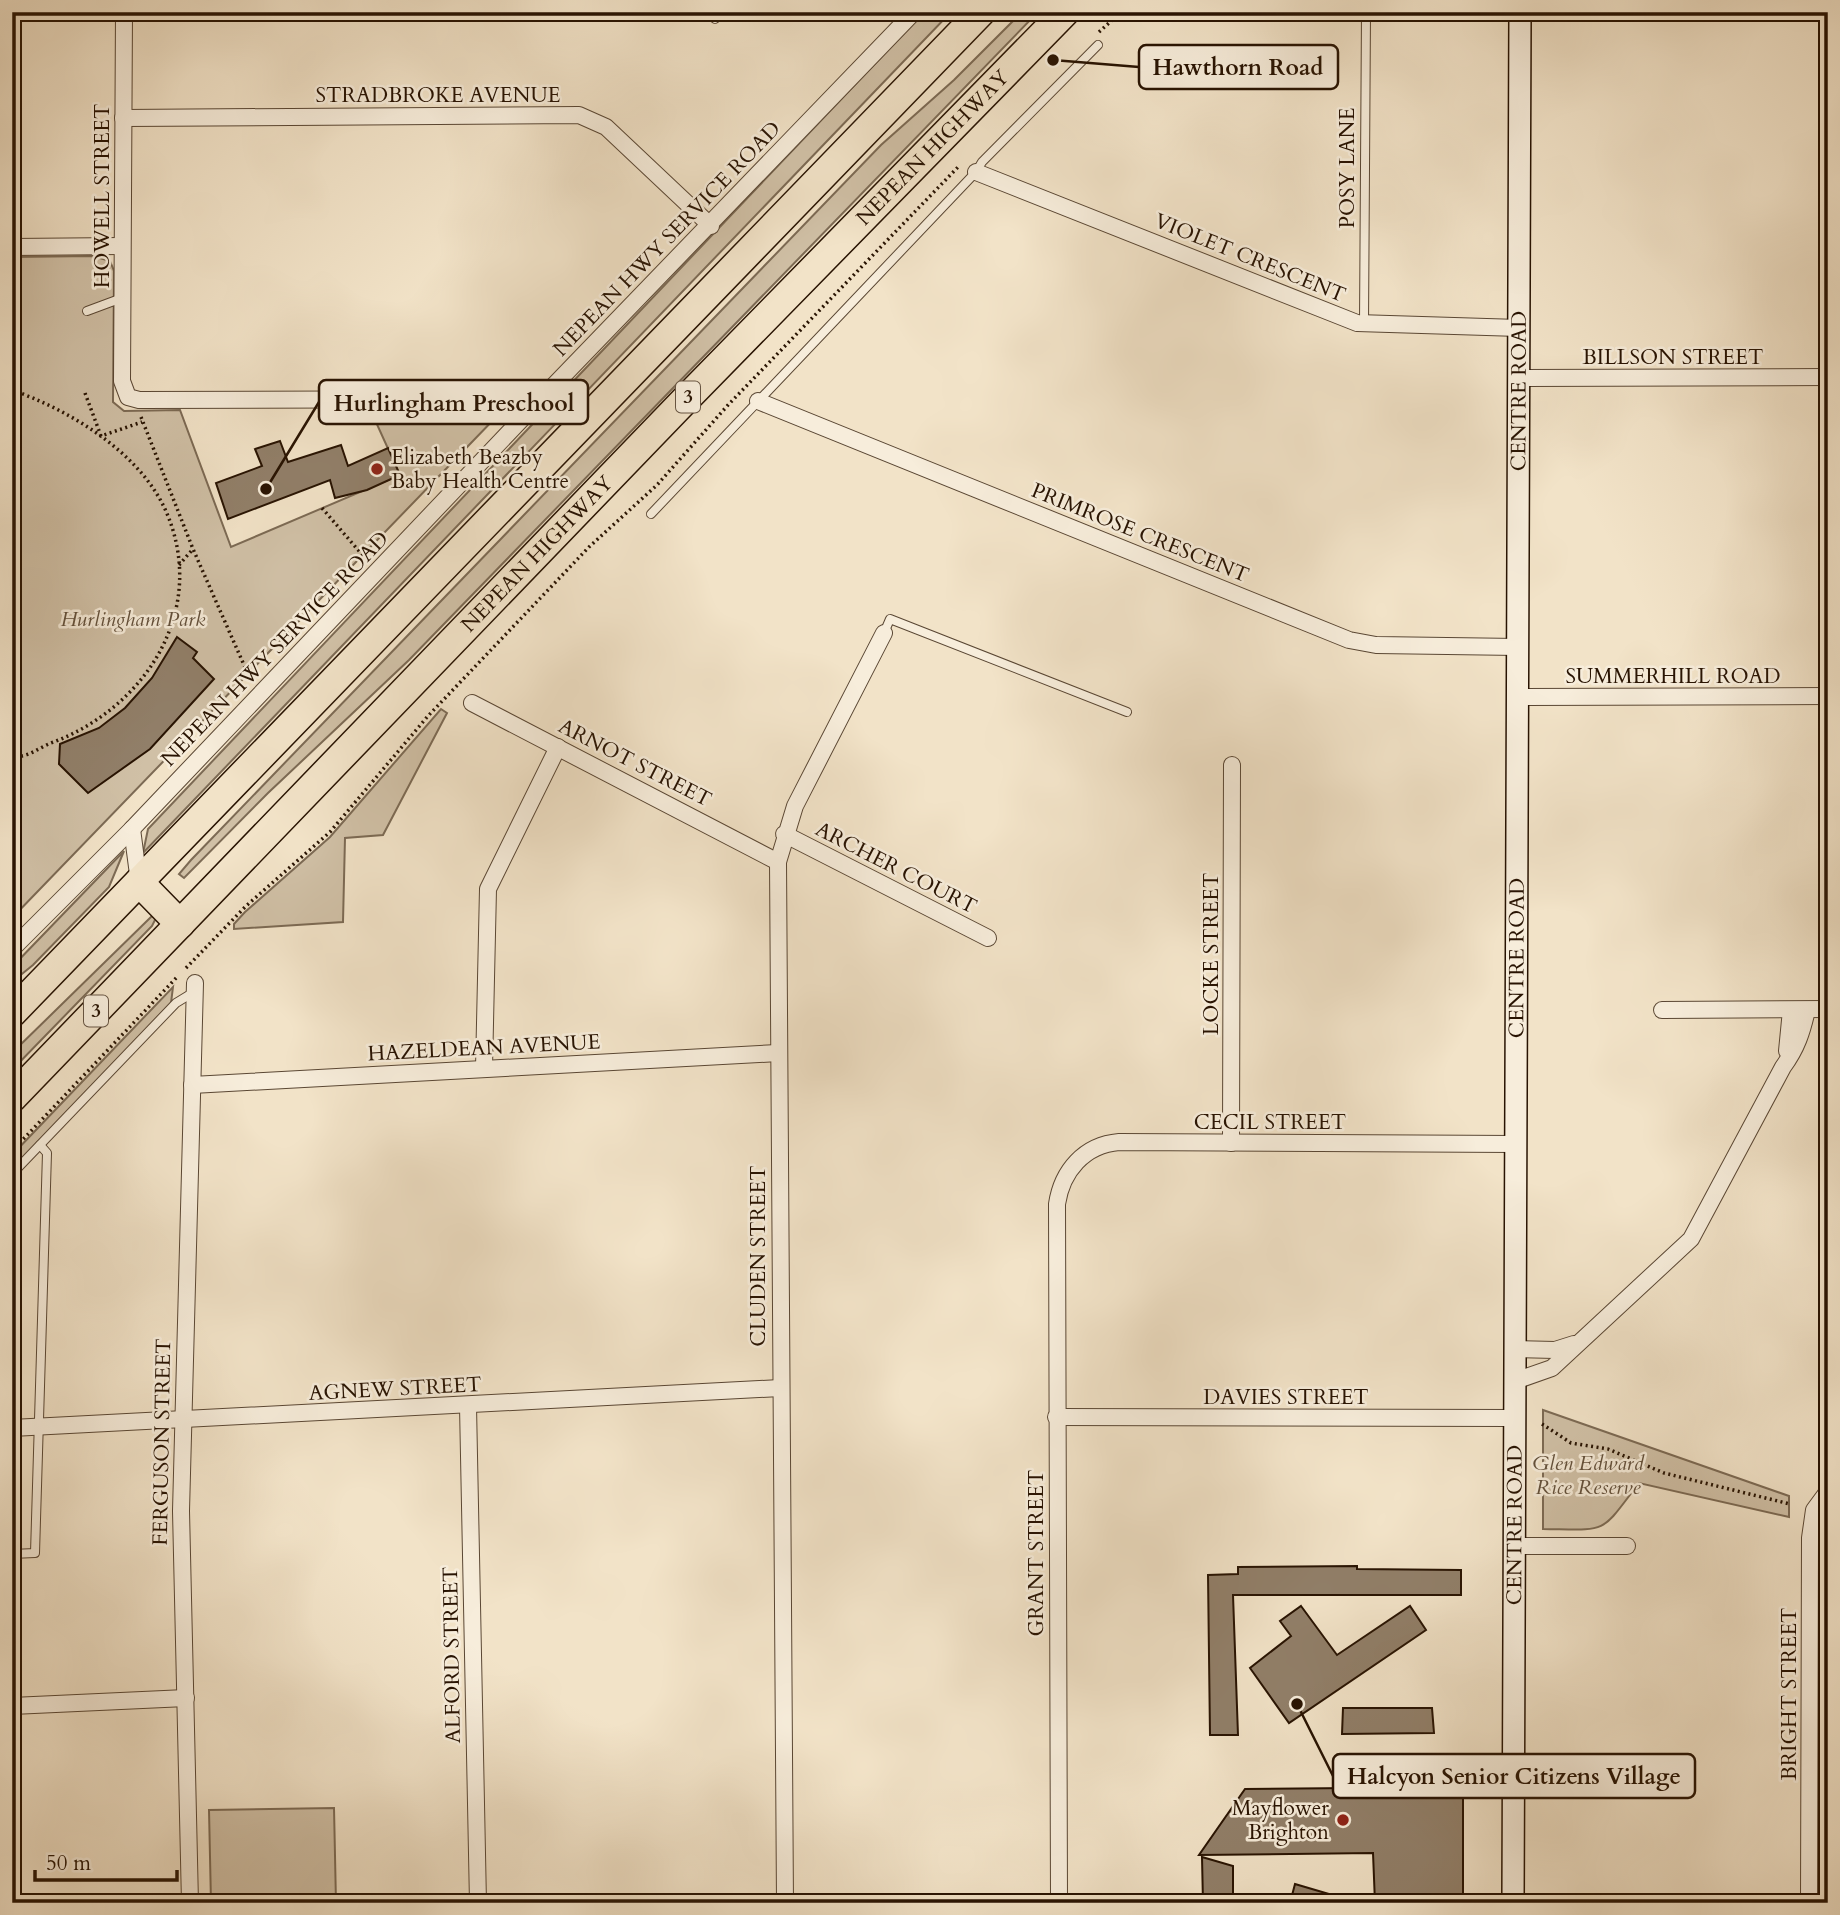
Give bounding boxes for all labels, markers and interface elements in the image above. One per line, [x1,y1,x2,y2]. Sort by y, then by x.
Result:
callout: Hawthorn Road [1139,45,1338,89]
text: Hawthorn Road [1153,52,1323,83]
street label: NEPEAN HIGHWAY [849,63,1015,232]
street label: STRADBROKE AVENUE [315,81,561,110]
street label: HOWELL STREET [88,104,117,288]
street label: POSY LANE [1333,108,1362,228]
street label: NEPEAN HWY SERVICE ROAD [547,115,787,363]
street label: VIOLET CRESCENT [1150,206,1350,310]
street label: CENTRE ROAD [1504,311,1533,471]
street label: BILLSON STREET [1583,343,1763,372]
callout: Hurlingham Preschool [319,380,588,424]
road number: 3 [676,382,700,412]
text: Hurlingham Preschool [334,388,575,419]
place label: Elizabeth Beazby Baby Health Centre [391,443,569,496]
marker: Elizabeth Beazby Baby Health Centre [369,461,385,477]
street label: NEPEAN HIGHWAY [454,469,619,639]
street label: PRIMROSE CRESCENT [1027,476,1253,590]
street label: NEPEAN HWY SERVICE ROAD [155,525,395,773]
park label: Hurlingham Park [61,605,206,634]
street label: SUMMERHILL ROAD [1565,662,1781,691]
street label: ARNOT STREET [553,712,717,814]
street label: ARCHER COURT [810,815,982,921]
street label: LOCKE STREET [1197,873,1226,1035]
street label: CENTRE ROAD [1502,878,1531,1038]
road number: 3 [84,995,108,1026]
street label: HAZELDEAN AVENUE [367,1027,601,1069]
street label: CECIL STREET [1194,1108,1346,1137]
street label: CLUDEN STREET [744,1165,773,1347]
street label: FERGUSON STREET [146,1338,178,1546]
street label: AGNEW STREET [308,1370,482,1408]
street label: DAVIES STREET [1203,1383,1369,1412]
street label: CENTRE ROAD [1500,1445,1529,1605]
park label: Glen Edward Rice Reserve [1532,1449,1645,1502]
street label: GRANT STREET [1022,1470,1051,1636]
street label: ALFORD STREET [436,1566,468,1744]
street label: BRIGHT STREET [1775,1607,1804,1781]
callout: Halcyon Senior Citizens Village [1333,1754,1695,1798]
text: Halcyon Senior Citizens Village [1347,1761,1681,1792]
place label: Mayflower Brighton [1232,1794,1329,1847]
marker: Mayflower Brighton [1335,1812,1351,1828]
scale bar [35,1838,177,1882]
text: 50 m [46,1849,91,1878]

